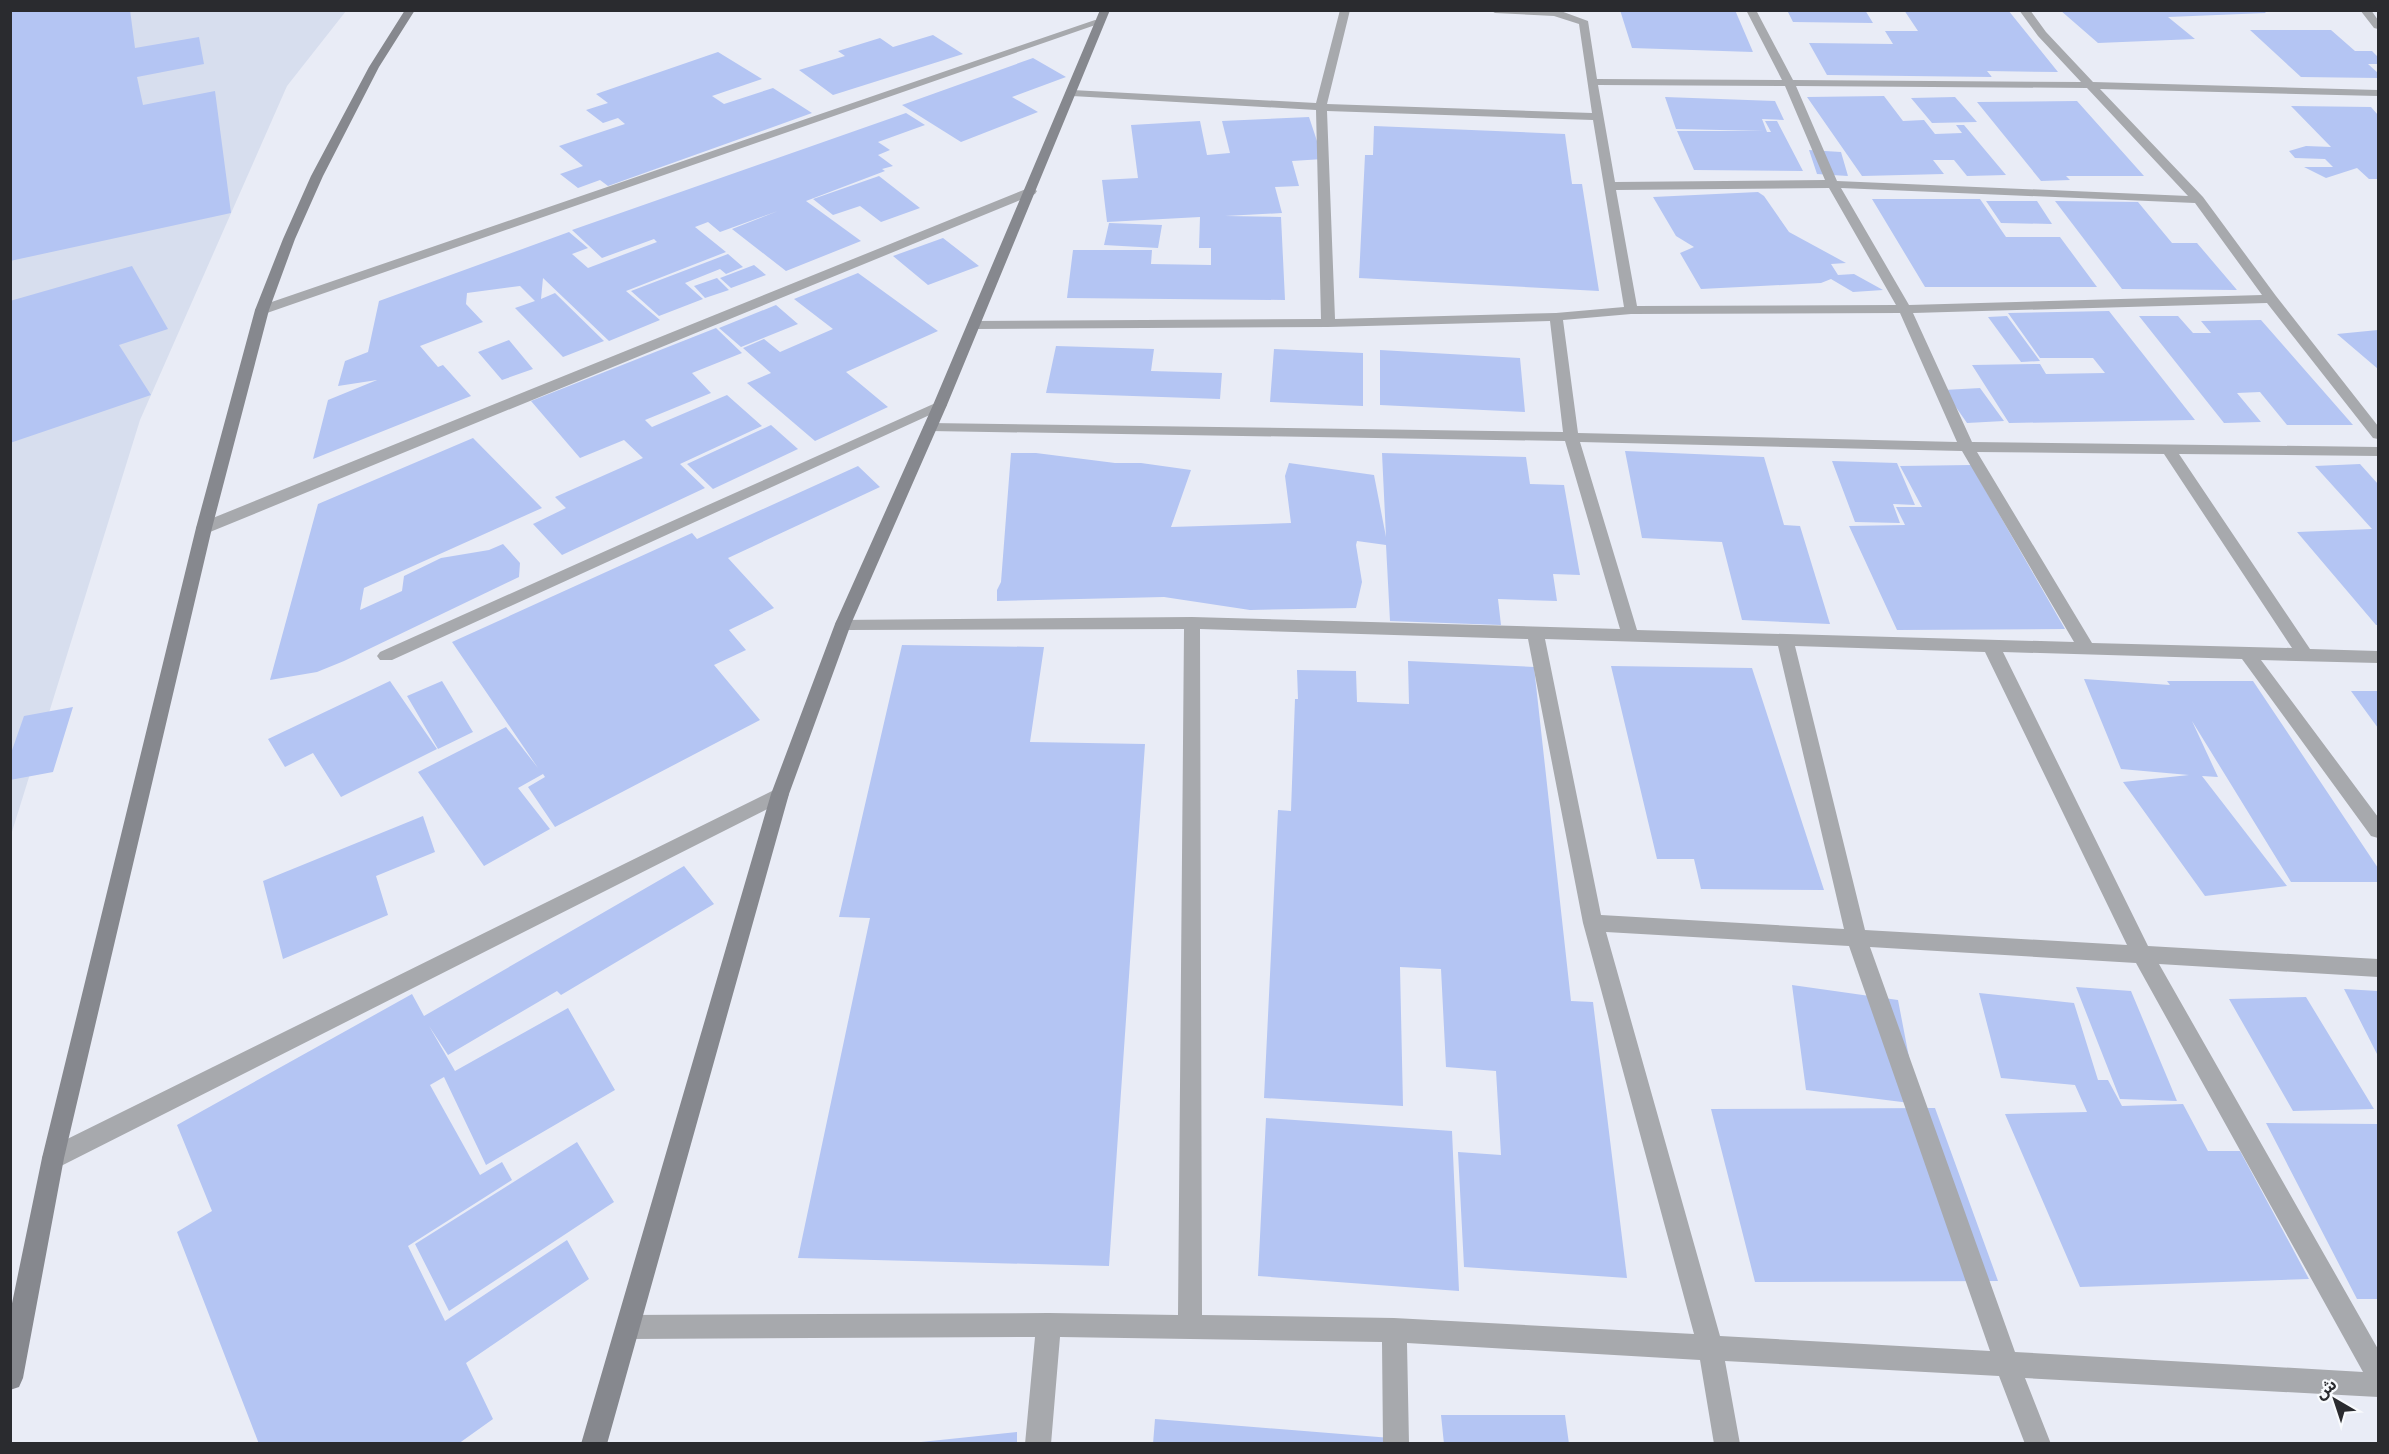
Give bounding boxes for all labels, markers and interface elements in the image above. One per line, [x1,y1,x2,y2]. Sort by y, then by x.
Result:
north arrow [2305,1370,2365,1430]
text: ش [2311,1374,2341,1404]

